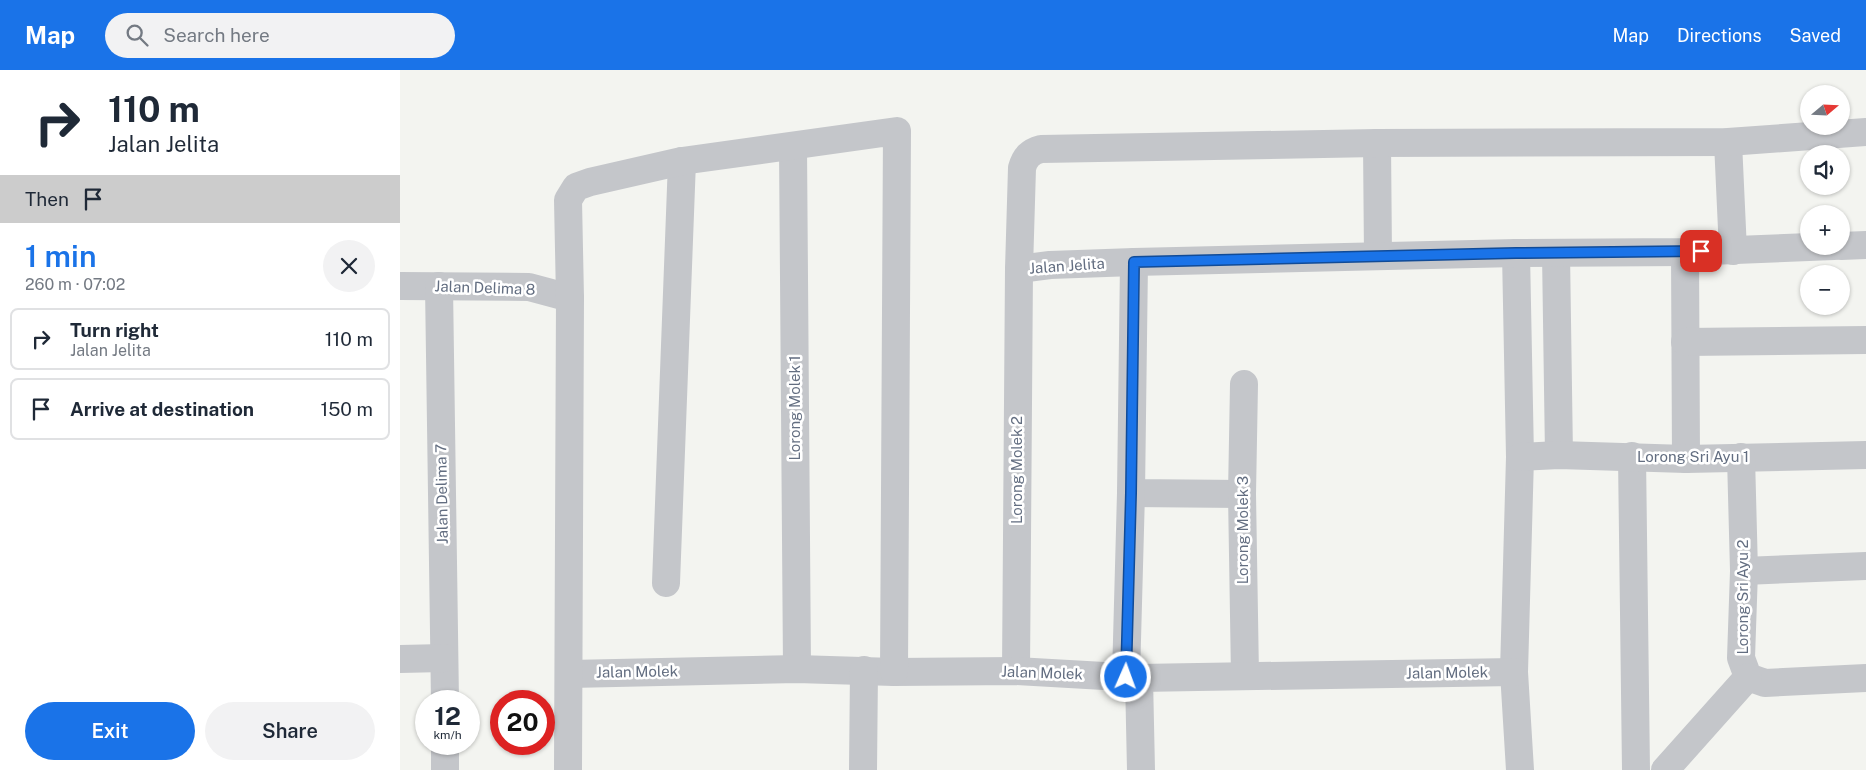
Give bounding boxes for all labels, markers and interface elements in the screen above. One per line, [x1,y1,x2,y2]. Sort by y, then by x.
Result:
search box [105,13,455,58]
text: Map [25,21,75,49]
icon: search [123,21,151,49]
text: Search here [163,24,270,46]
text: Map [1612,25,1649,46]
text: Directions [1677,25,1762,46]
text: Saved [1790,25,1841,46]
north arrow [1800,85,1850,135]
map controls [1800,85,1850,315]
text: 110 m [108,89,200,130]
icon: right [25,90,90,155]
text: Jalan Jelita [108,131,219,157]
button: sound [1800,145,1850,195]
icon: arrive [79,185,107,213]
text: Then [25,188,69,210]
button: + [1800,205,1850,255]
pin [1680,230,1722,272]
icon: arrive [1687,237,1715,265]
text: 1 min [25,238,96,274]
button: close [323,240,375,292]
street label: Jalan Jelita [1029,254,1105,277]
button: − [1800,265,1850,315]
text: 260 m · 07:02 [25,275,125,294]
street label: Jalan Delima 8 [434,277,536,298]
text: Turn right [70,319,159,341]
icon: right [27,325,55,353]
text: 110 m [325,328,373,350]
text: Jalan Jelita [70,341,151,360]
street label: Lorong Molek 1 [786,355,803,461]
icon: arrive [27,395,55,423]
text: Arrive at destination [70,398,254,420]
text: 150 m [320,398,373,420]
street label: Lorong Molek 2 [1008,416,1025,524]
street label: Jalan Delima 7 [432,444,451,544]
street label: Lorong Sri Ayu 1 [1637,448,1749,465]
street label: Lorong Molek 3 [1234,476,1251,584]
street label: Lorong Sri Ayu 2 [1734,539,1751,655]
position arrow [1099,650,1151,702]
street label: Jalan Molek [596,662,678,681]
street label: Jalan Molek [1001,663,1083,682]
street label: Jalan Molek [1406,663,1488,682]
speed limit sign: 20 [490,690,555,755]
text: 12 [434,701,461,731]
button: Exit [25,702,195,760]
button: Share [205,702,375,760]
text: km/h [433,728,462,742]

